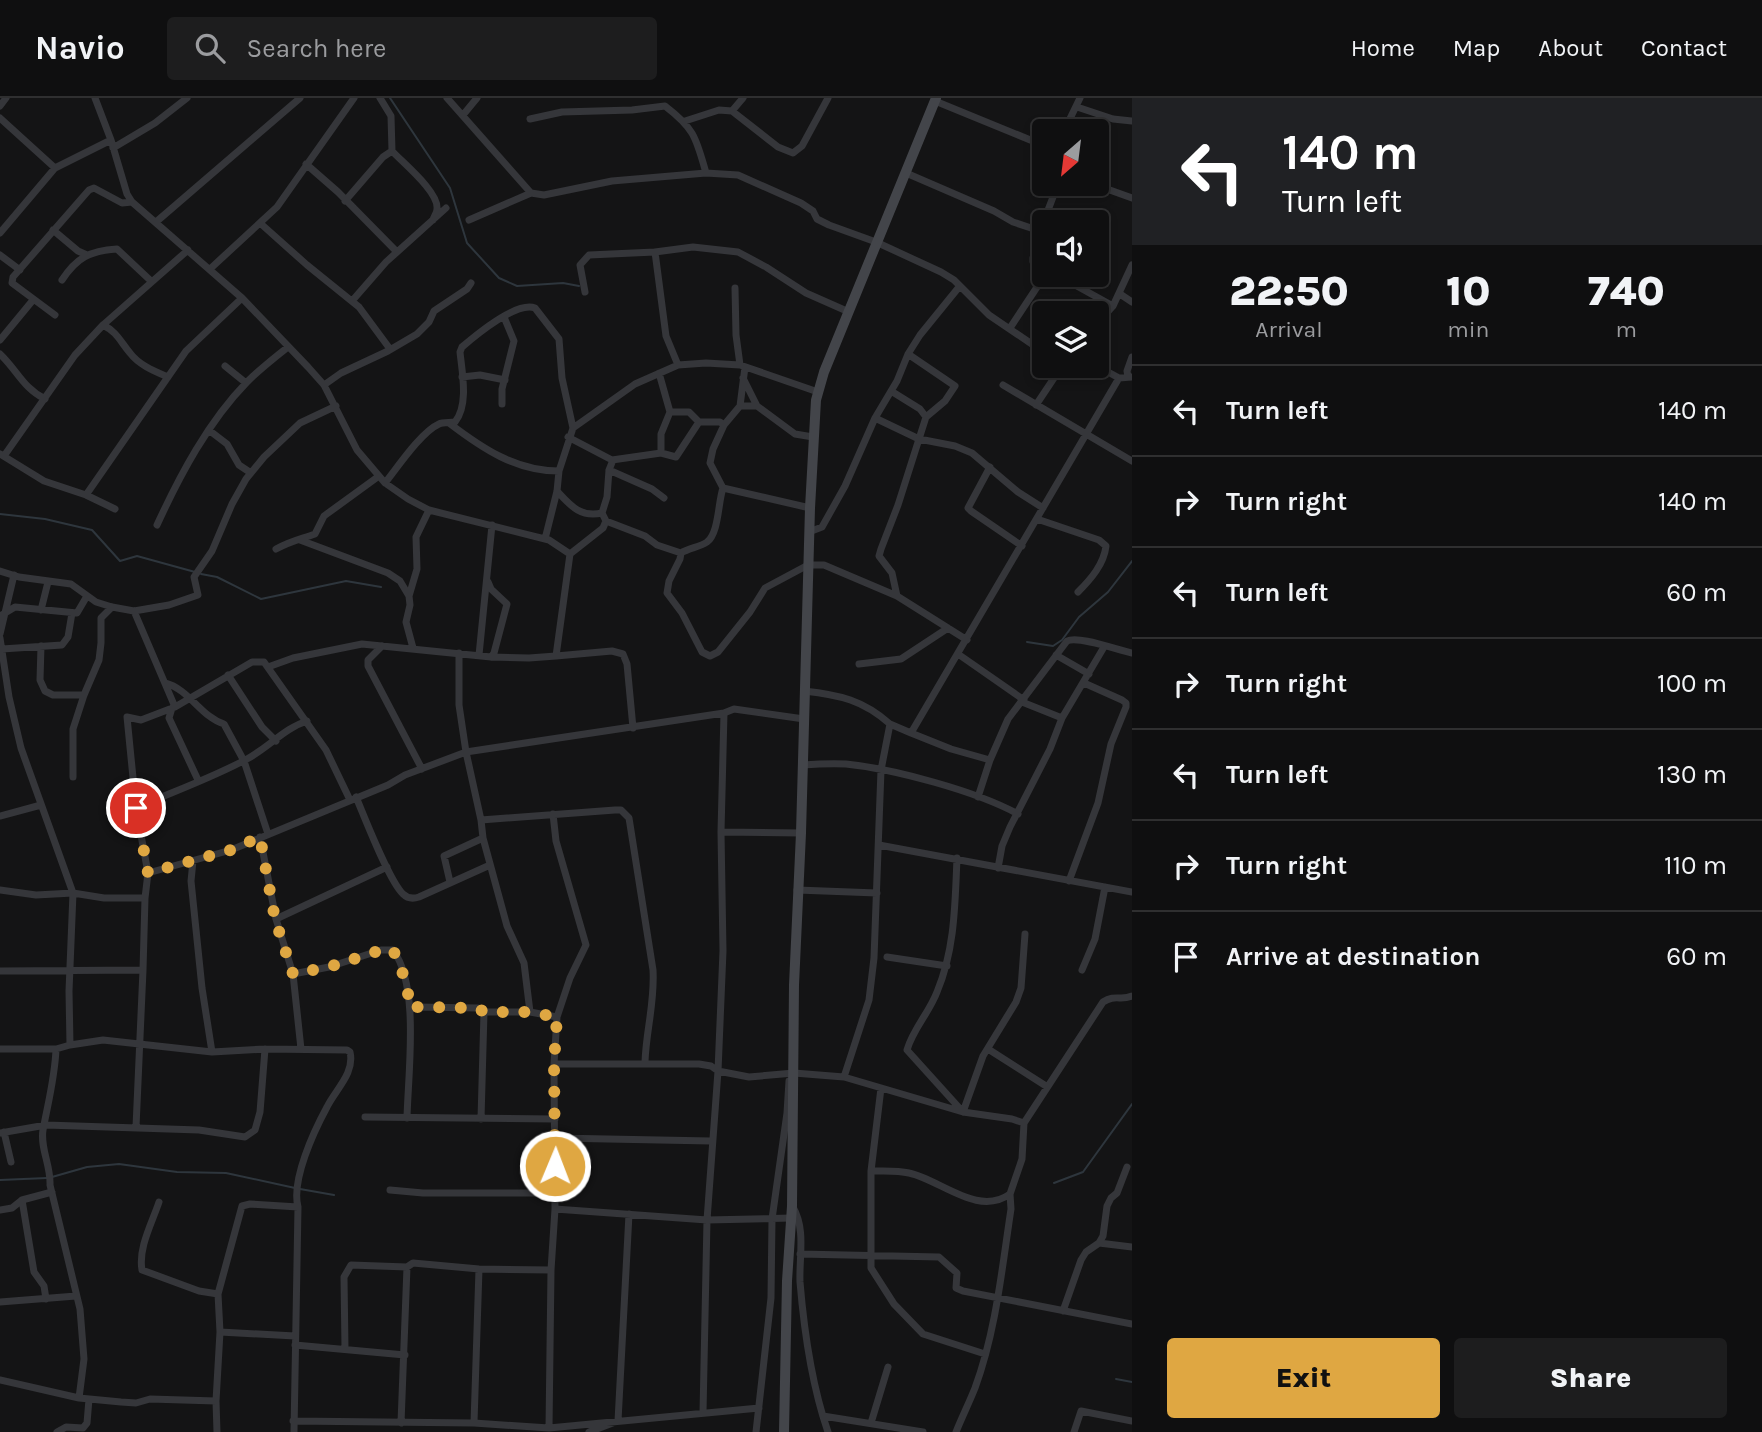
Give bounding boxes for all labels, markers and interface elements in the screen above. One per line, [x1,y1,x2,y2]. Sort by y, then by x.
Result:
search box [167,17,657,80]
text: Navio [35,29,125,67]
icon: search [191,29,229,67]
text: Search here [247,33,386,64]
text: Home [1351,34,1415,62]
text: Map [1453,34,1500,62]
text: About [1538,34,1603,62]
text: Contact [1641,34,1727,62]
north arrow [1032,119,1110,196]
map controls [1032,119,1109,378]
text: 140 m [1282,124,1419,181]
icon: left [1167,126,1258,217]
text: Turn left [1282,183,1402,220]
button: sound [1032,210,1109,287]
text: 22:50 [1229,266,1349,316]
text: 10 [1446,266,1491,316]
text: 740 [1588,266,1665,316]
button: layers [1032,301,1109,378]
text: Arrival [1255,316,1323,343]
text: min [1447,316,1489,343]
text: m [1615,316,1637,343]
icon: left [1167,392,1205,430]
text: Turn left [1226,395,1328,426]
text: 140 m [1658,395,1727,426]
icon: right [1167,483,1205,521]
text: Turn right [1226,486,1347,517]
text: 140 m [1658,486,1727,517]
icon: left [1167,574,1205,612]
text: Turn left [1226,577,1328,608]
text: 60 m [1666,577,1727,608]
icon: right [1167,665,1205,703]
text: Turn right [1226,668,1347,699]
text: 100 m [1657,668,1727,699]
icon: left [1167,756,1205,794]
text: Turn left [1226,759,1328,790]
text: 130 m [1657,759,1727,790]
pin [106,778,166,838]
icon: arrive [117,789,155,827]
icon: right [1167,847,1205,885]
text: Turn right [1226,850,1347,881]
text: 110 m [1664,850,1727,881]
icon: arrive [1167,938,1205,976]
text: Arrive at destination [1226,941,1480,972]
text: 60 m [1666,941,1727,972]
position arrow [518,1129,592,1203]
button: Exit [1167,1338,1440,1418]
button: Share [1454,1338,1727,1418]

